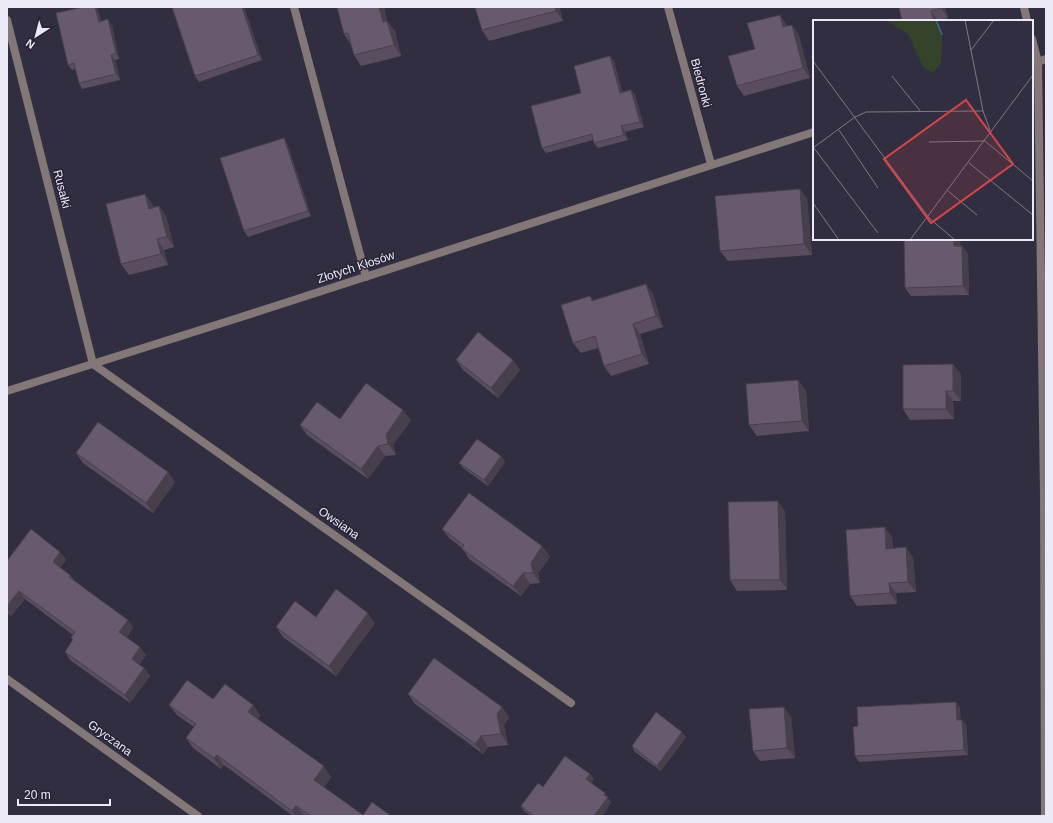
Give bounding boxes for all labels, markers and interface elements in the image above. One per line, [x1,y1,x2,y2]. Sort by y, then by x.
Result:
north arrow [16,16,56,56]
inset map [813,20,1033,240]
text: N [23,37,37,51]
street label: Biedronki [688,57,714,109]
street label: Rusałki [50,168,74,210]
street label: Złotych Kłosów [315,248,397,286]
street label: Owsiana [316,504,362,542]
street label: Gryczana [85,717,135,759]
scale bar [18,781,110,807]
text: 20 m [24,788,51,802]

